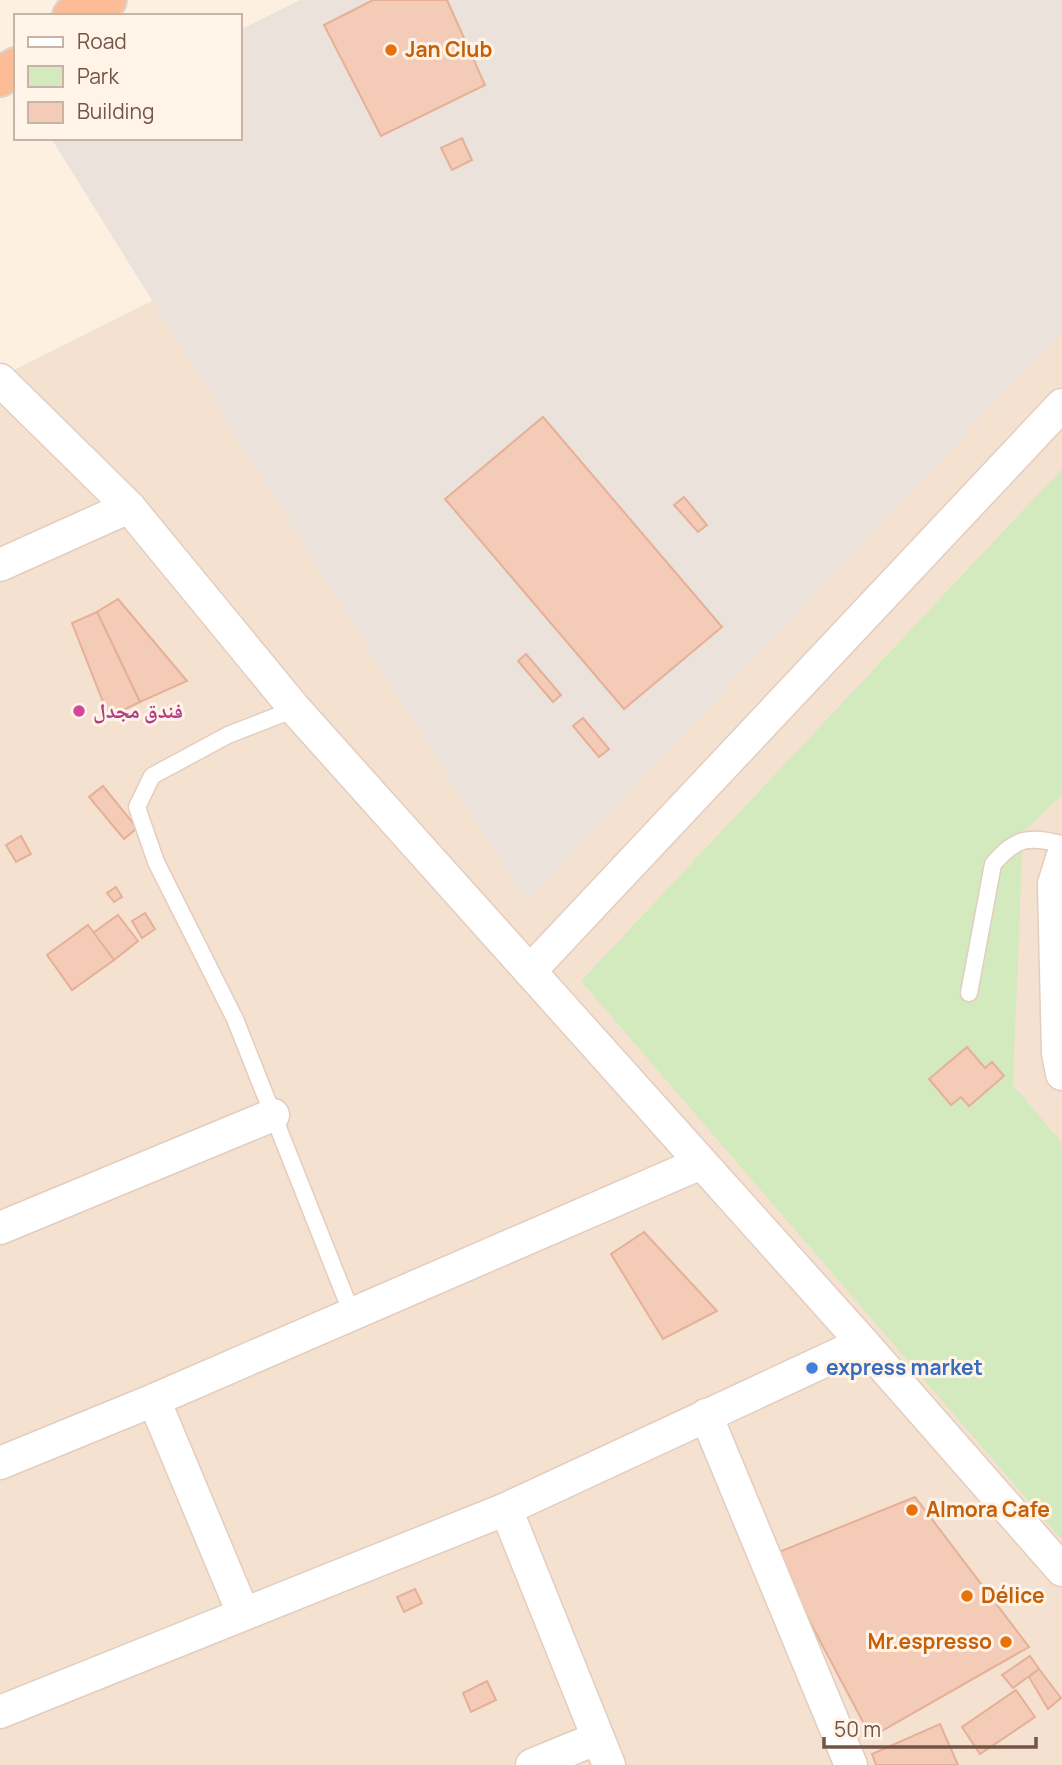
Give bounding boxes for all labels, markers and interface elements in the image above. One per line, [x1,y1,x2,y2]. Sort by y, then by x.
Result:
legend [14,14,242,140]
text: Road [77,27,127,55]
place label: Jan Club [405,35,492,63]
marker: Jan Club [383,42,399,58]
text: Park [77,62,119,90]
text: Building [77,97,154,125]
place label: فندق مجدل [93,696,183,724]
marker: فندق مجدل [71,703,87,719]
place label: express market [826,1353,983,1381]
marker: express market [804,1360,820,1376]
place label: Almora Cafe [926,1495,1050,1523]
marker: Almora Cafe [904,1502,920,1518]
place label: Délice [981,1581,1045,1609]
marker: Délice [959,1588,975,1604]
place label: Mr.espresso [867,1627,992,1655]
marker: Mr.espresso [998,1634,1014,1650]
scale bar [824,1706,1036,1750]
text: 50 m [834,1715,881,1743]

